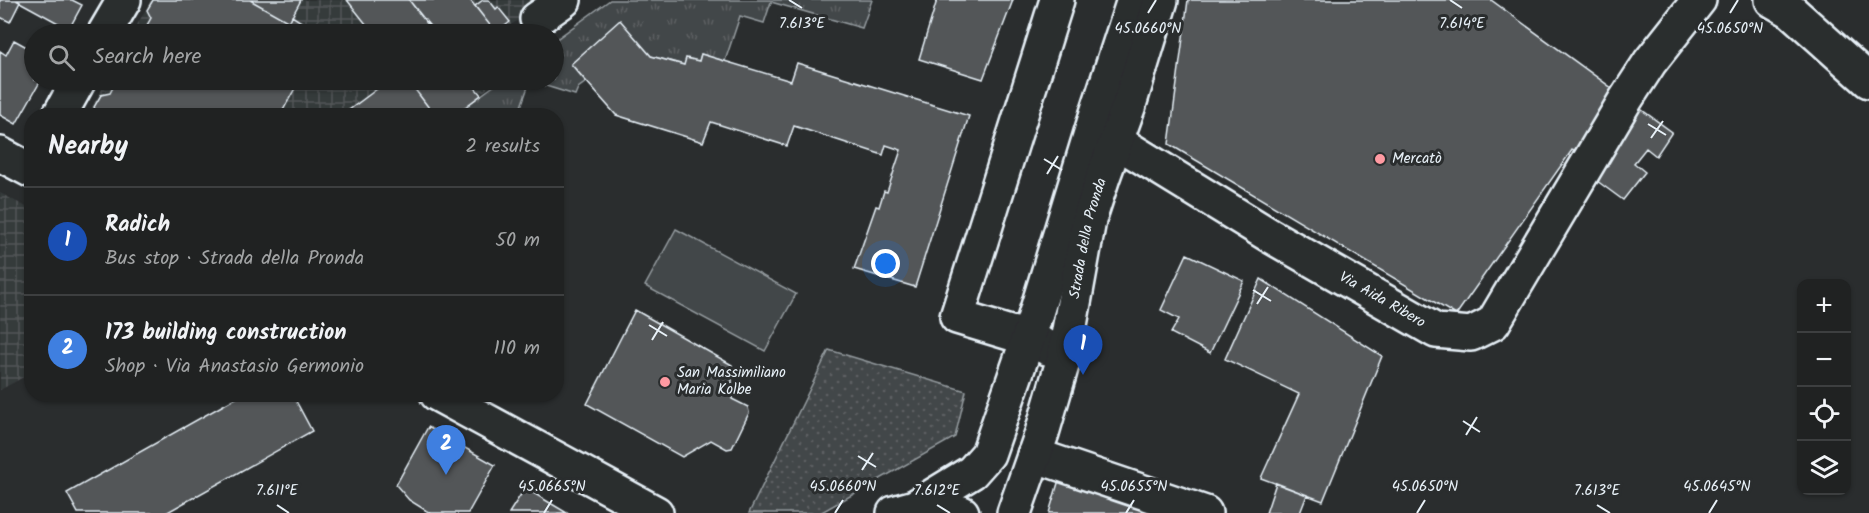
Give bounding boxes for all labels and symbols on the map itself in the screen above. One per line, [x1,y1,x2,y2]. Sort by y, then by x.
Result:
text: 7.613°E [779,12,826,36]
text: 7.614°E [1439,12,1486,36]
text: 45.0660°N [1115,17,1181,41]
text: 45.0650°N [1697,17,1763,41]
place label: Mercatò [1392,147,1442,171]
marker: Mercatò [1373,152,1387,166]
street label: Strada della Pronda [1063,175,1114,301]
your location [871,249,900,278]
street label: Via Aida Ribero [1334,266,1430,335]
pin: 1 [1064,326,1102,375]
place label: San Massimiliano Maria Kolbe [677,361,786,402]
marker: San Massimiliano Maria Kolbe [658,375,672,389]
pin: 2 [426,426,466,475]
text: 45.0665°N [518,475,586,499]
text: 45.0660°N [810,475,876,499]
text: 45.0655°N [1100,475,1168,499]
text: 45.0650°N [1392,475,1458,499]
text: 45.0645°N [1683,475,1751,499]
text: 7.611°E [256,479,299,503]
text: 7.612°E [914,479,961,503]
text: 7.613°E [1574,479,1621,503]

